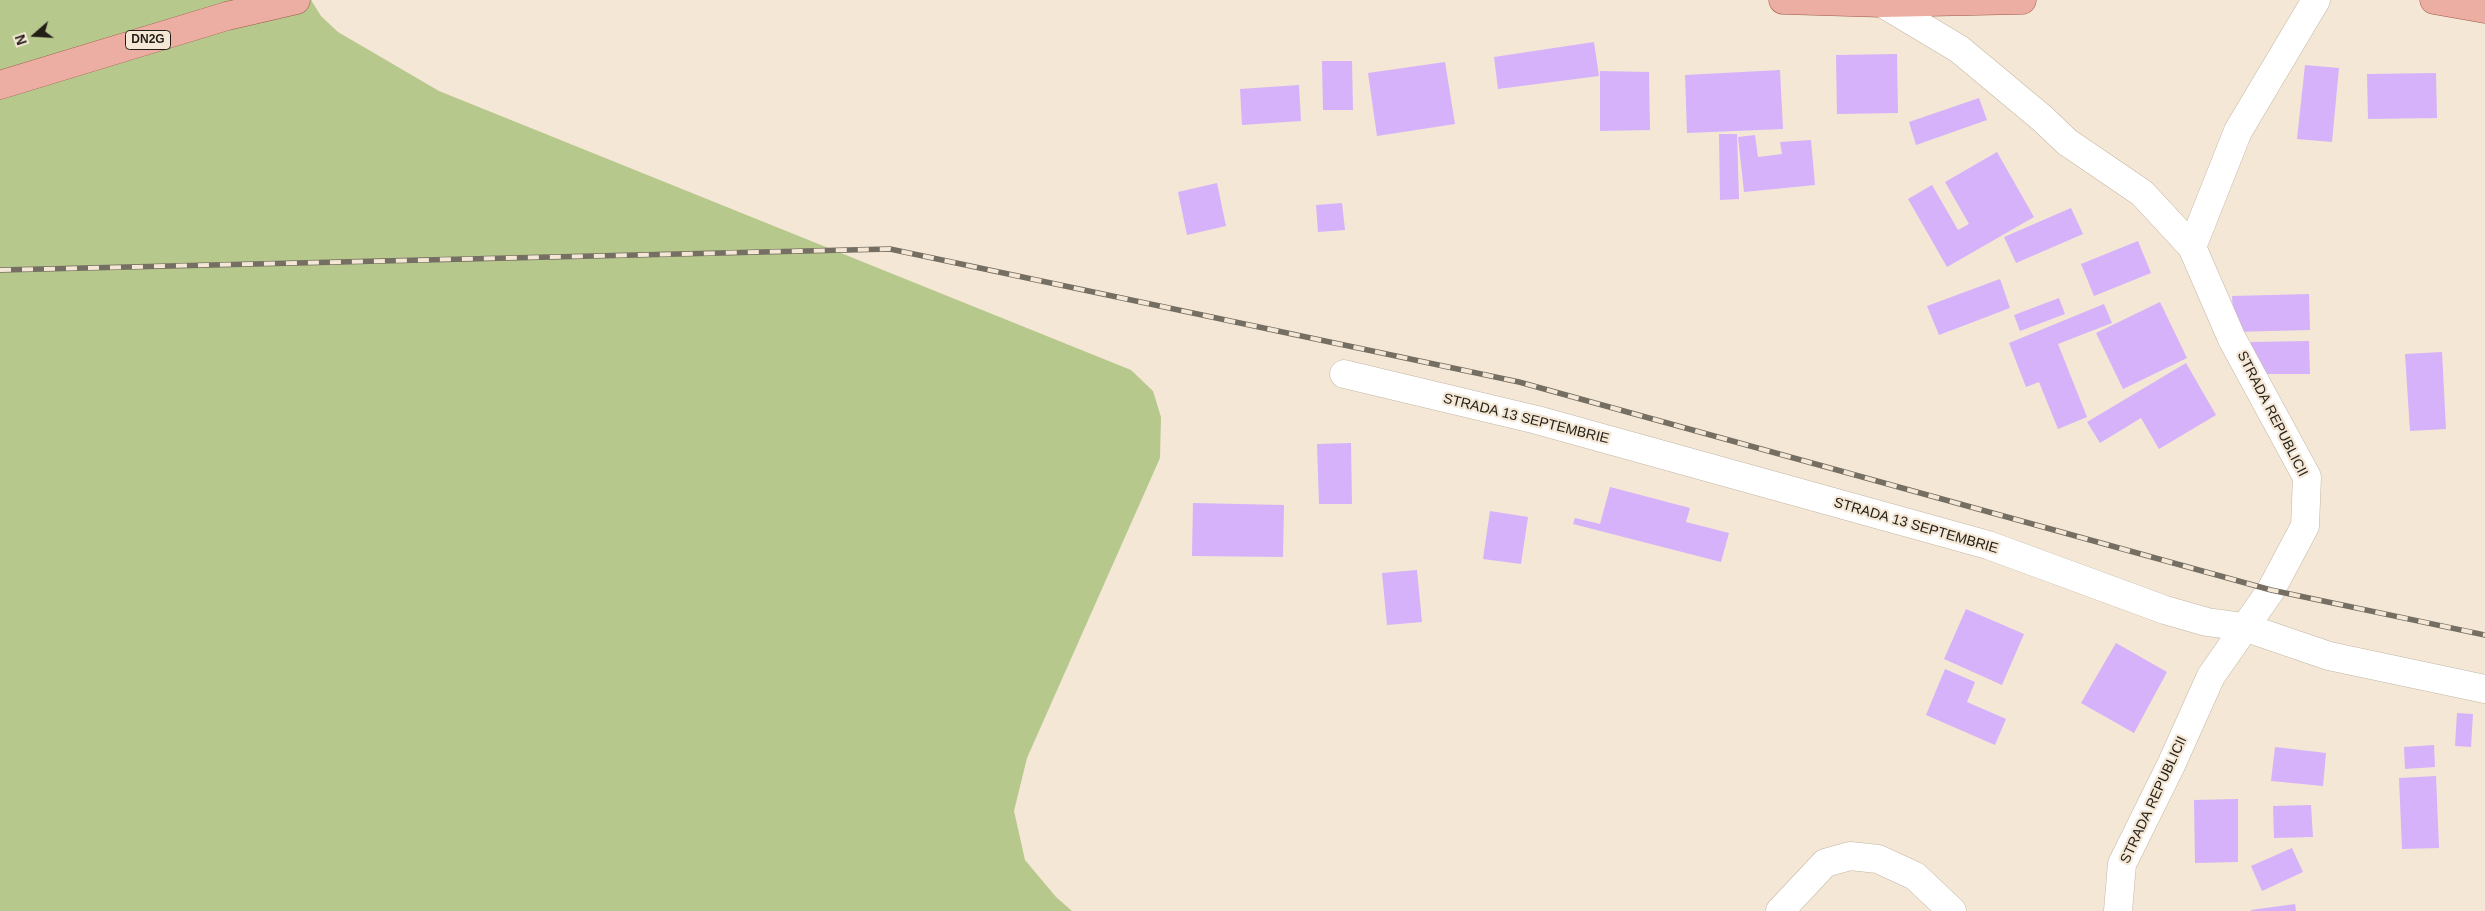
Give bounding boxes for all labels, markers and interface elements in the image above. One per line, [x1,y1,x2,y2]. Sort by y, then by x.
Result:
north arrow [10,10,60,60]
road number: DN2G [126,30,170,50]
text: N [12,32,30,47]
street label: STRADA REPUBLICII [2233,348,2311,480]
street label: STRADA 13 SEPTEMBRIE [1441,390,1611,448]
street label: STRADA 13 SEPTEMBRIE [1832,494,2000,558]
street label: STRADA REPUBLICII [2117,734,2191,866]

